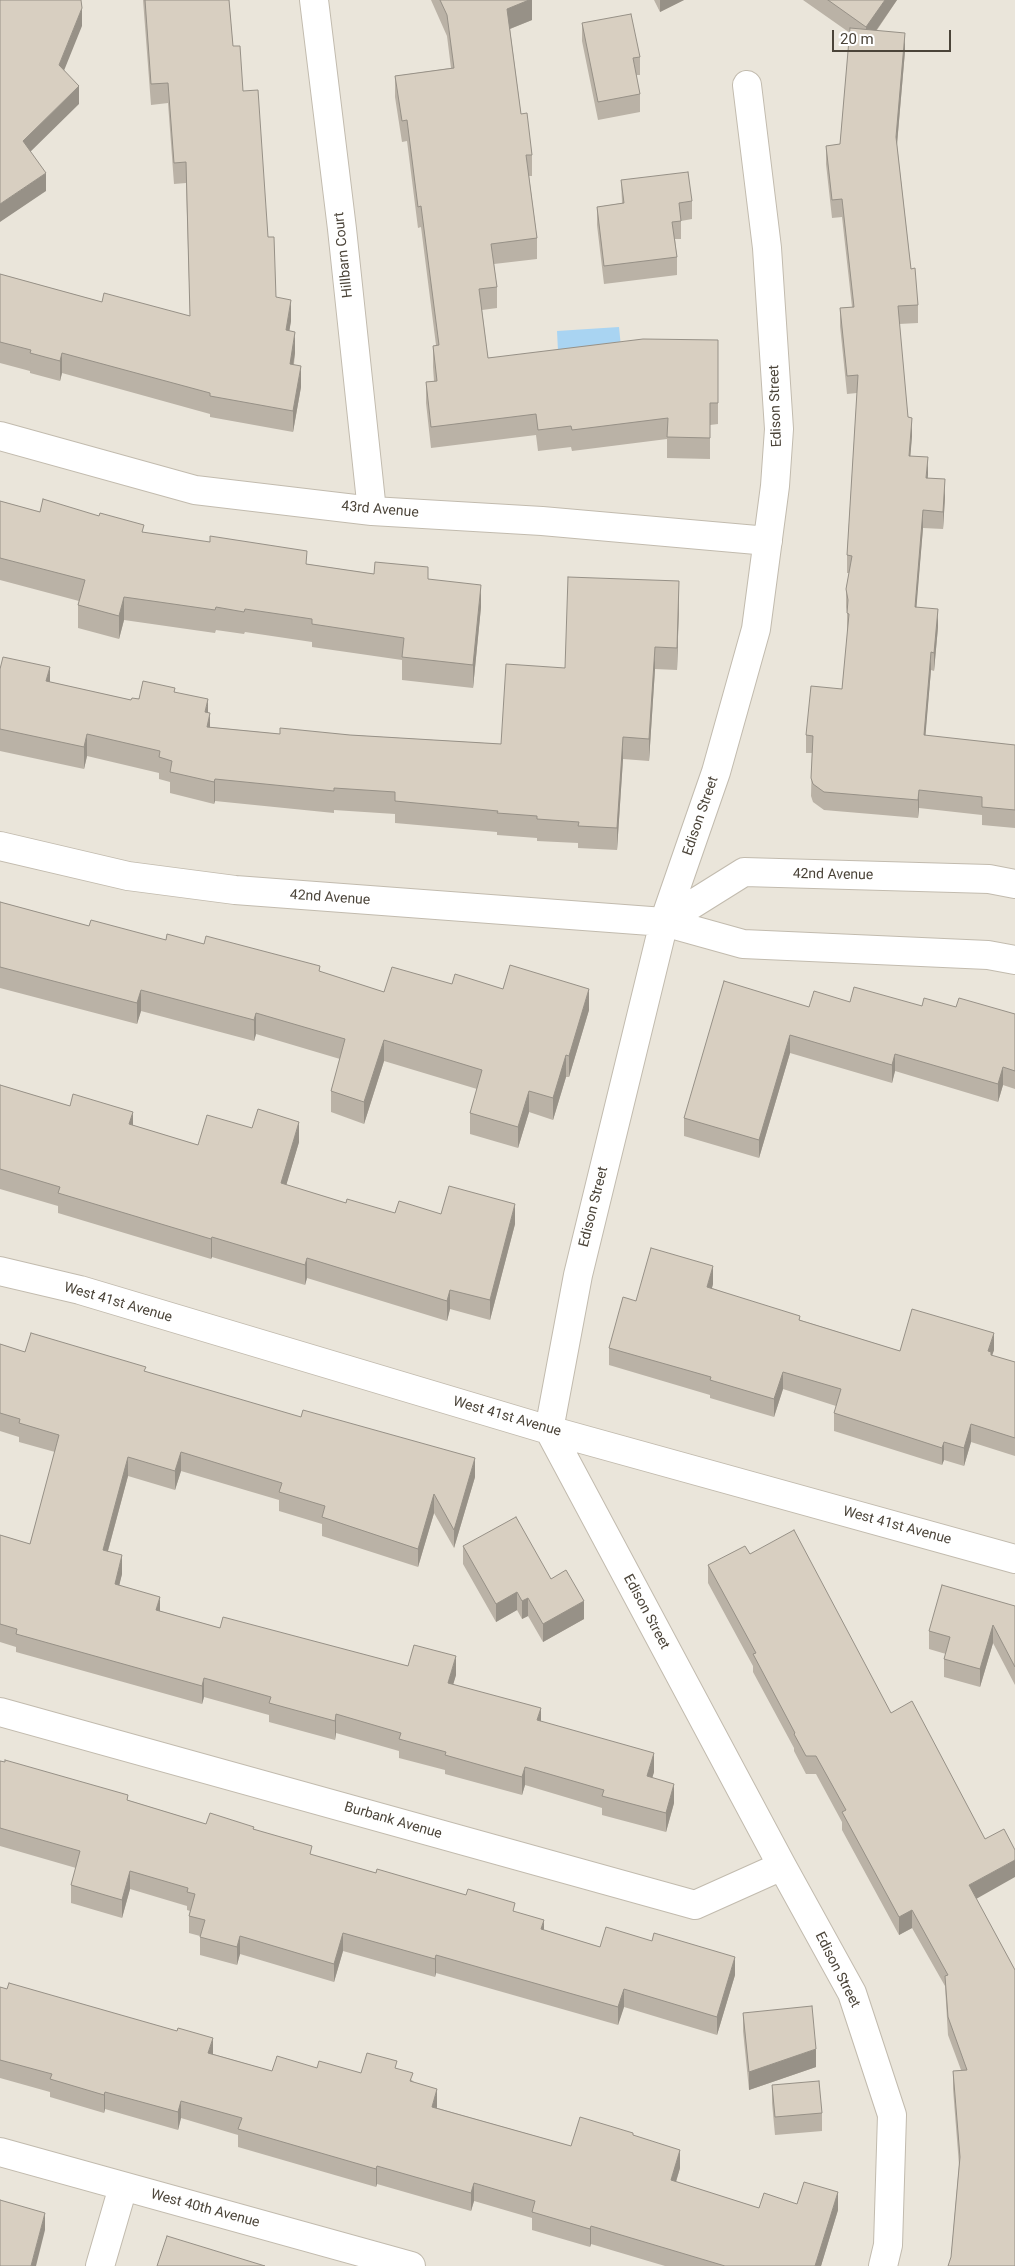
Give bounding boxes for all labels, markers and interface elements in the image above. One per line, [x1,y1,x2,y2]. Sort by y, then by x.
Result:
scale bar [835,20,954,52]
text: 20 m [840,30,874,48]
street label: Hillbarn Court [331,211,357,299]
street label: Edison Street [766,364,786,448]
street label: 43rd Avenue [341,498,419,522]
street label: Edison Street [680,774,722,858]
street label: 42nd Avenue [793,866,873,884]
street label: 42nd Avenue [289,887,371,909]
street label: Edison Street [576,1165,612,1249]
street label: West 41st Avenue [62,1280,174,1326]
street label: West 41st Avenue [451,1394,563,1440]
street label: West 41st Avenue [841,1503,953,1549]
street label: Edison Street [619,1572,673,1652]
street label: Burbank Avenue [342,1799,444,1843]
street label: Edison Street [811,1929,863,2011]
street label: West 40th Avenue [149,2186,261,2232]

